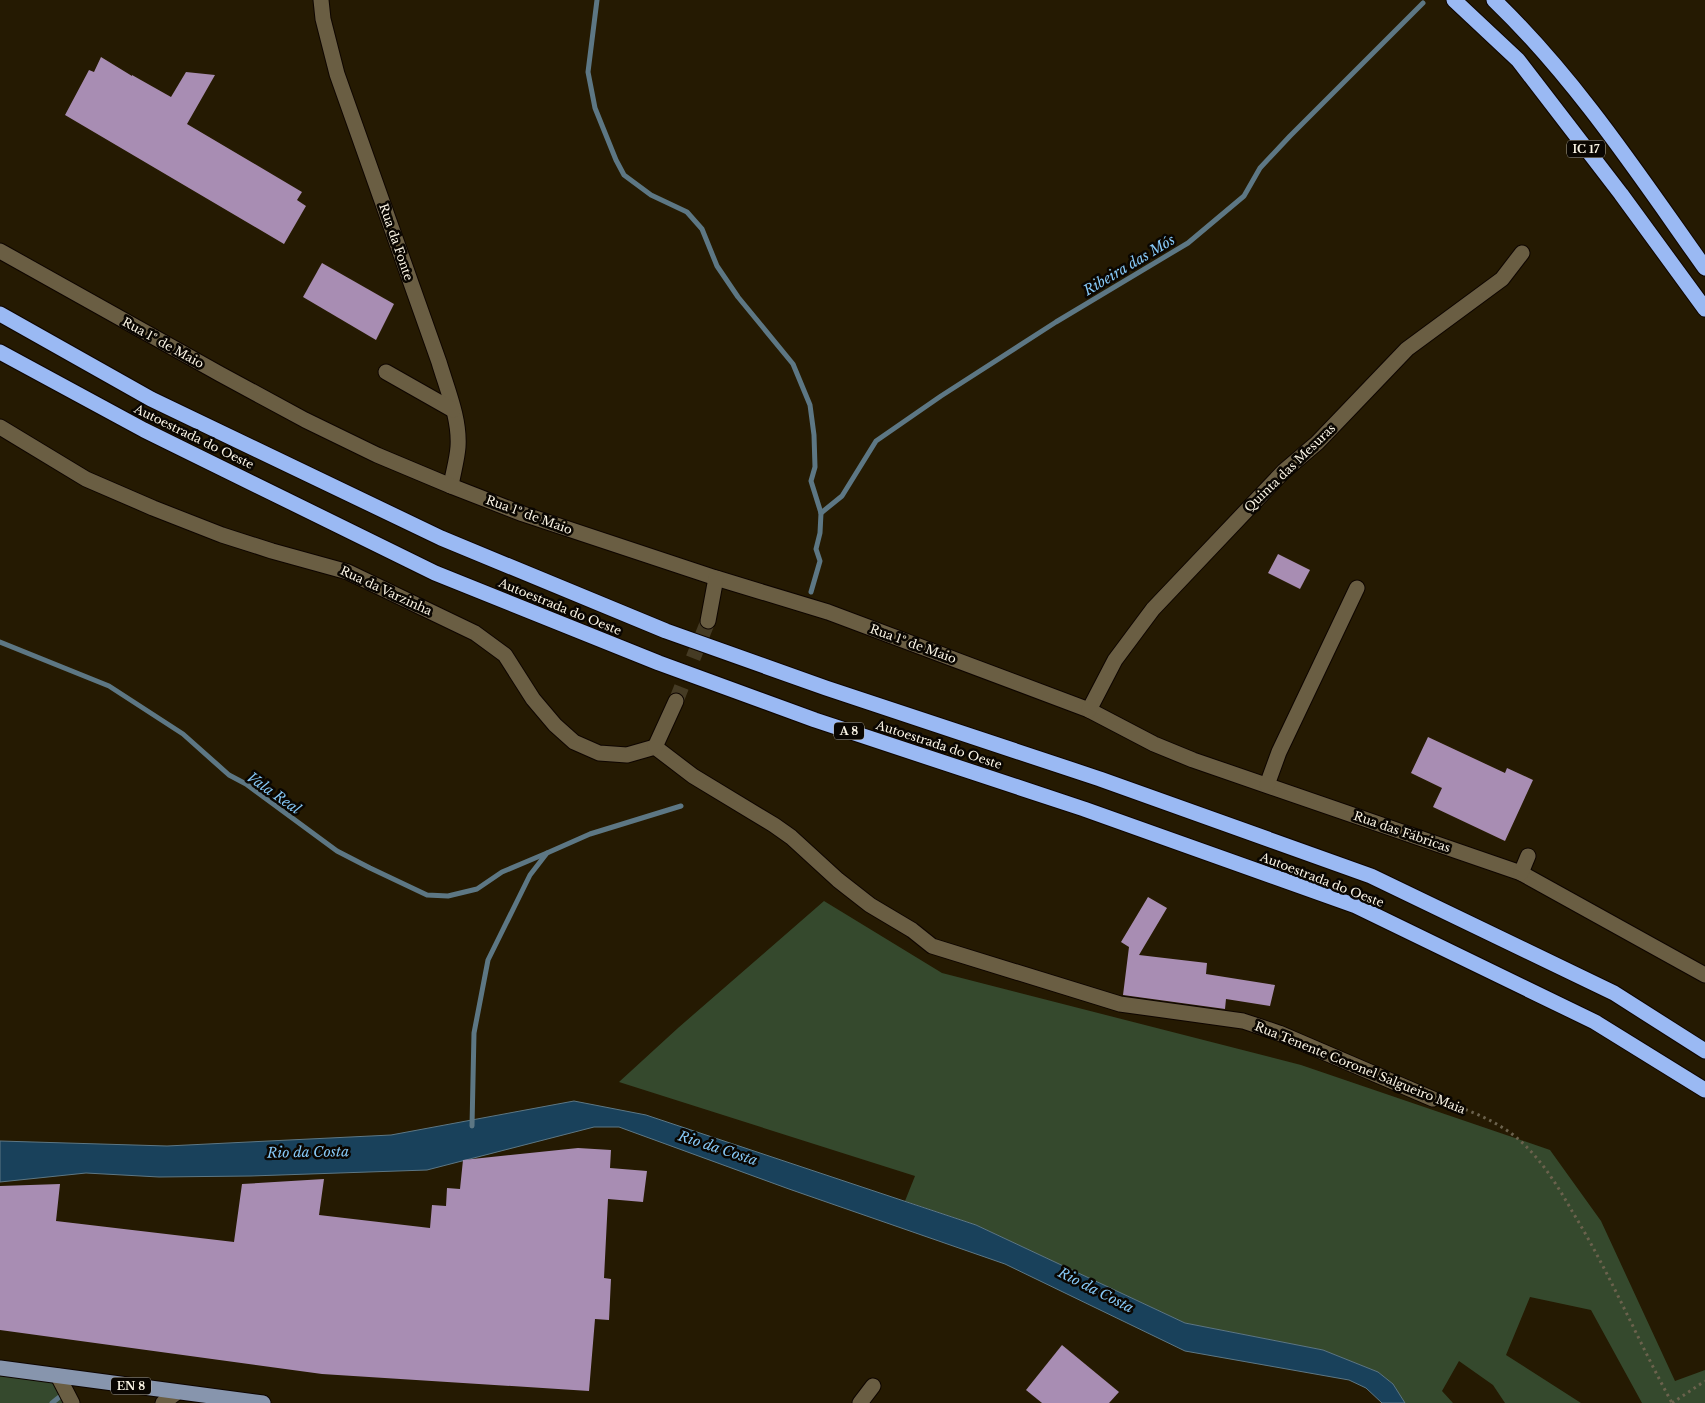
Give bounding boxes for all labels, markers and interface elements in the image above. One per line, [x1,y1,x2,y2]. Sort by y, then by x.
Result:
road number: IC 17 [1567,140,1605,158]
street label: Rua da Fonte [376,201,417,282]
water label: Ribeira das Mós [1079,231,1178,300]
street label: Rua 1º de Maio [120,314,207,371]
street label: Autoestrada do Oeste [131,401,257,472]
street label: Quinta das Mesuras [1241,420,1338,515]
street label: Rua 1º de Maio [484,492,575,537]
street label: Rua da Varzinha [338,563,435,619]
street label: Autoestrada do Oeste [496,575,624,638]
street label: Rua 1º de Maio [868,621,959,666]
street label: Autoestrada do Oeste [873,717,1004,772]
road number: A 8 [834,722,864,739]
water label: Vala Real [244,768,305,818]
street label: Rua das Fábricas [1352,808,1453,855]
street label: Autoestrada do Oeste [1257,849,1386,910]
street label: Rua Tenente Coronel Salgueiro Maia [1253,1018,1468,1117]
water label: Rio da Costa [675,1126,760,1169]
water label: Rio da Costa [266,1142,349,1162]
water label: Rio da Costa [1054,1263,1137,1317]
road number: EN 8 [111,1378,151,1394]

